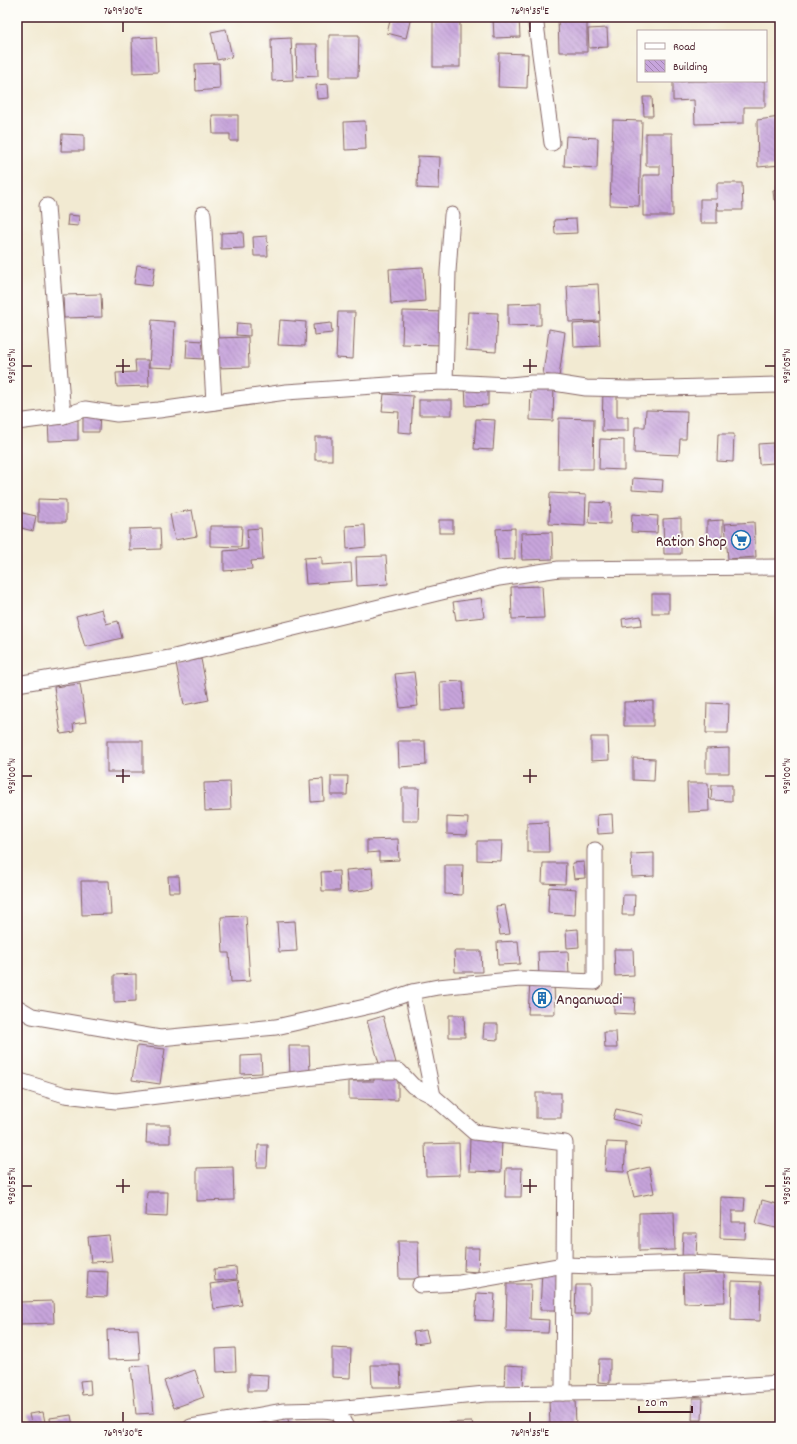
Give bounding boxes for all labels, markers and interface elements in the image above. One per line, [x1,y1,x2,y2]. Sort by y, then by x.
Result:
text: 76°19'30"E [104,5,143,19]
text: 76°19'35"E [511,5,549,19]
legend [637,30,767,82]
text: Road [673,39,695,56]
text: Building [673,59,708,76]
text: 9°31'05"N [6,348,20,383]
text: 9°31'05"N [781,348,795,383]
supermarket icon: Ration Shop [730,529,752,551]
place label: Ration Shop [656,531,727,554]
text: 9°31'00"N [6,758,20,794]
text: 9°31'00"N [781,758,795,794]
building icon: Anganwadi [531,987,553,1009]
place label: Anganwadi [556,989,622,1012]
text: 9°30'55"N [6,1167,20,1205]
text: 9°30'55"N [781,1167,795,1205]
scale bar [639,1388,692,1414]
text: 20 m [645,1395,668,1412]
text: 76°19'30"E [104,1427,143,1441]
text: 76°19'35"E [511,1427,549,1441]

